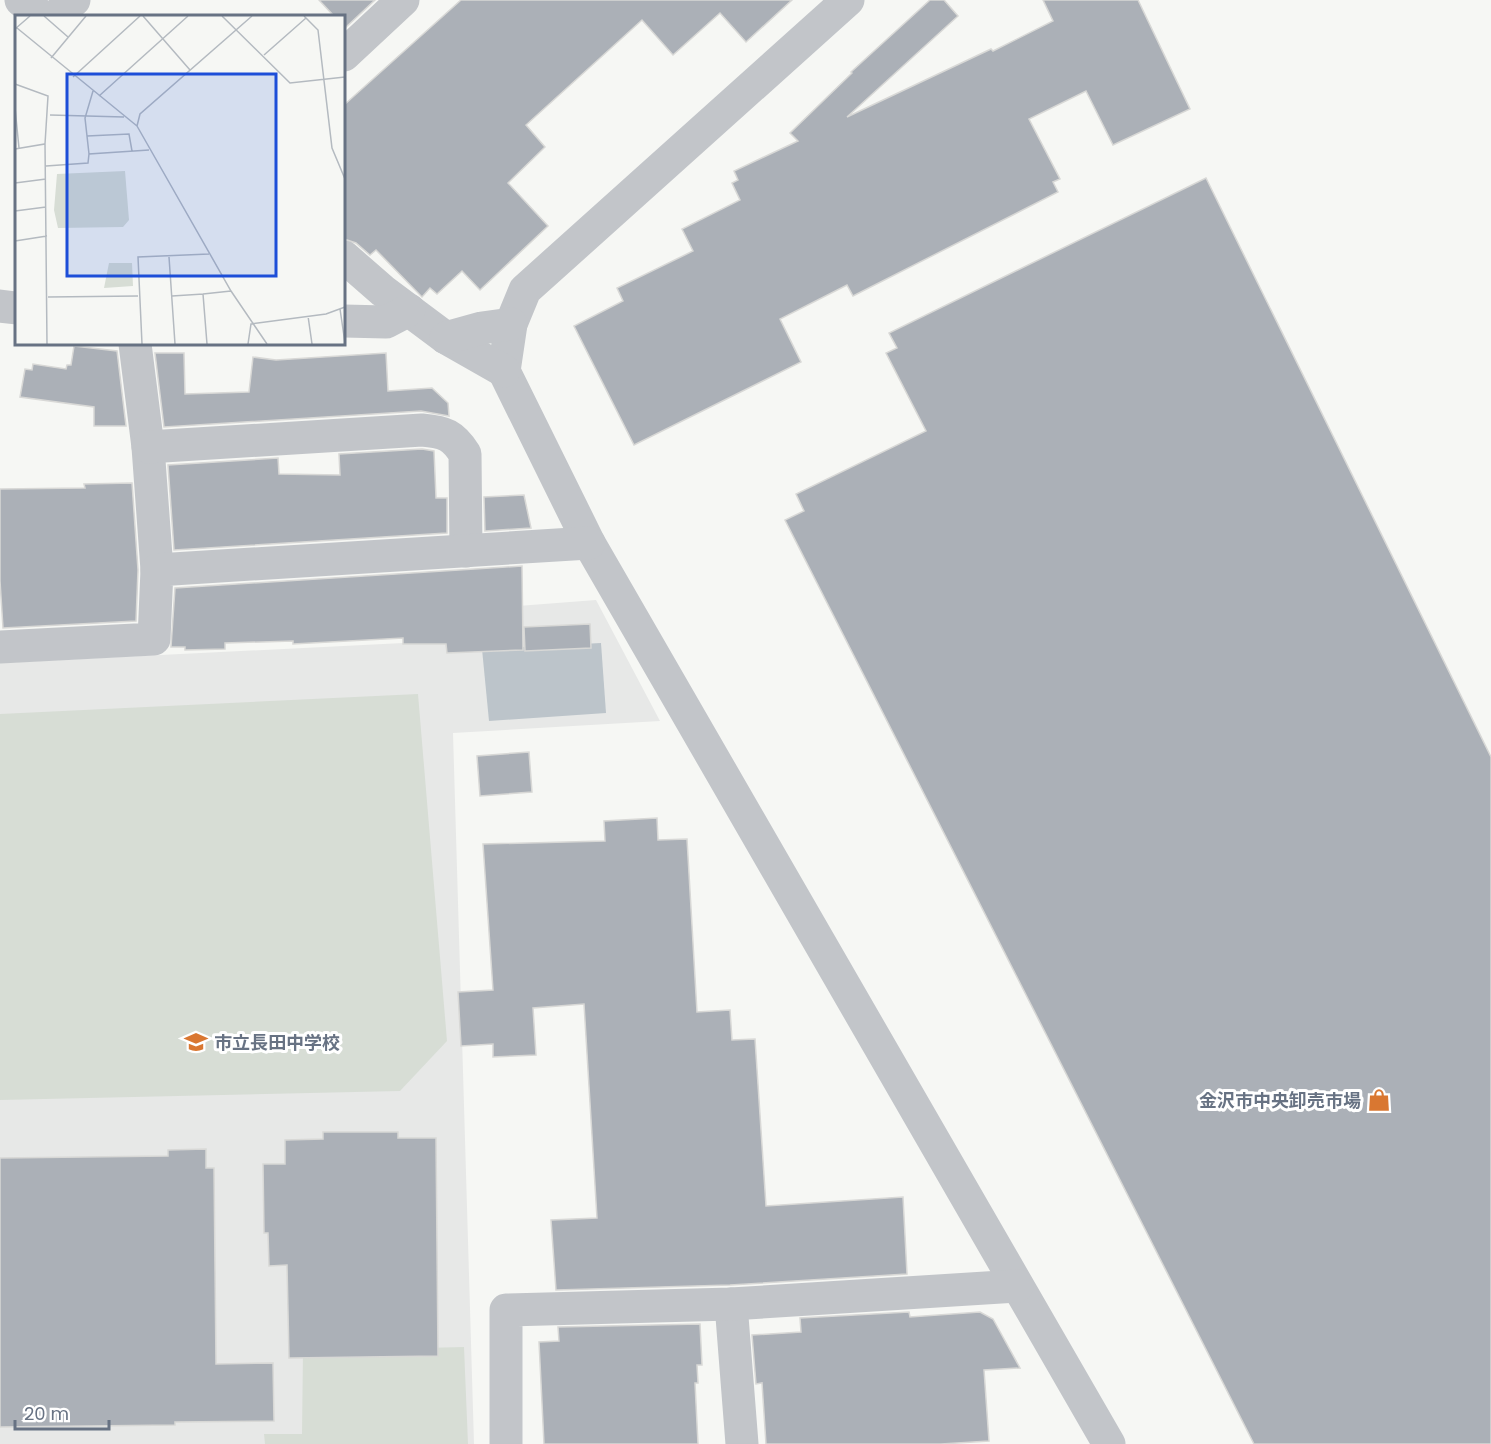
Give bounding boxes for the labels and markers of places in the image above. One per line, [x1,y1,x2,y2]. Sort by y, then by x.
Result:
school or university icon: 市立長田中学校 [183,1029,209,1055]
place label: 市立長田中学校 [214,1030,340,1055]
shop icon: 金沢市中央卸売市場 [1366,1087,1392,1113]
place label: 金沢市中央卸売市場 [1199,1088,1361,1113]

